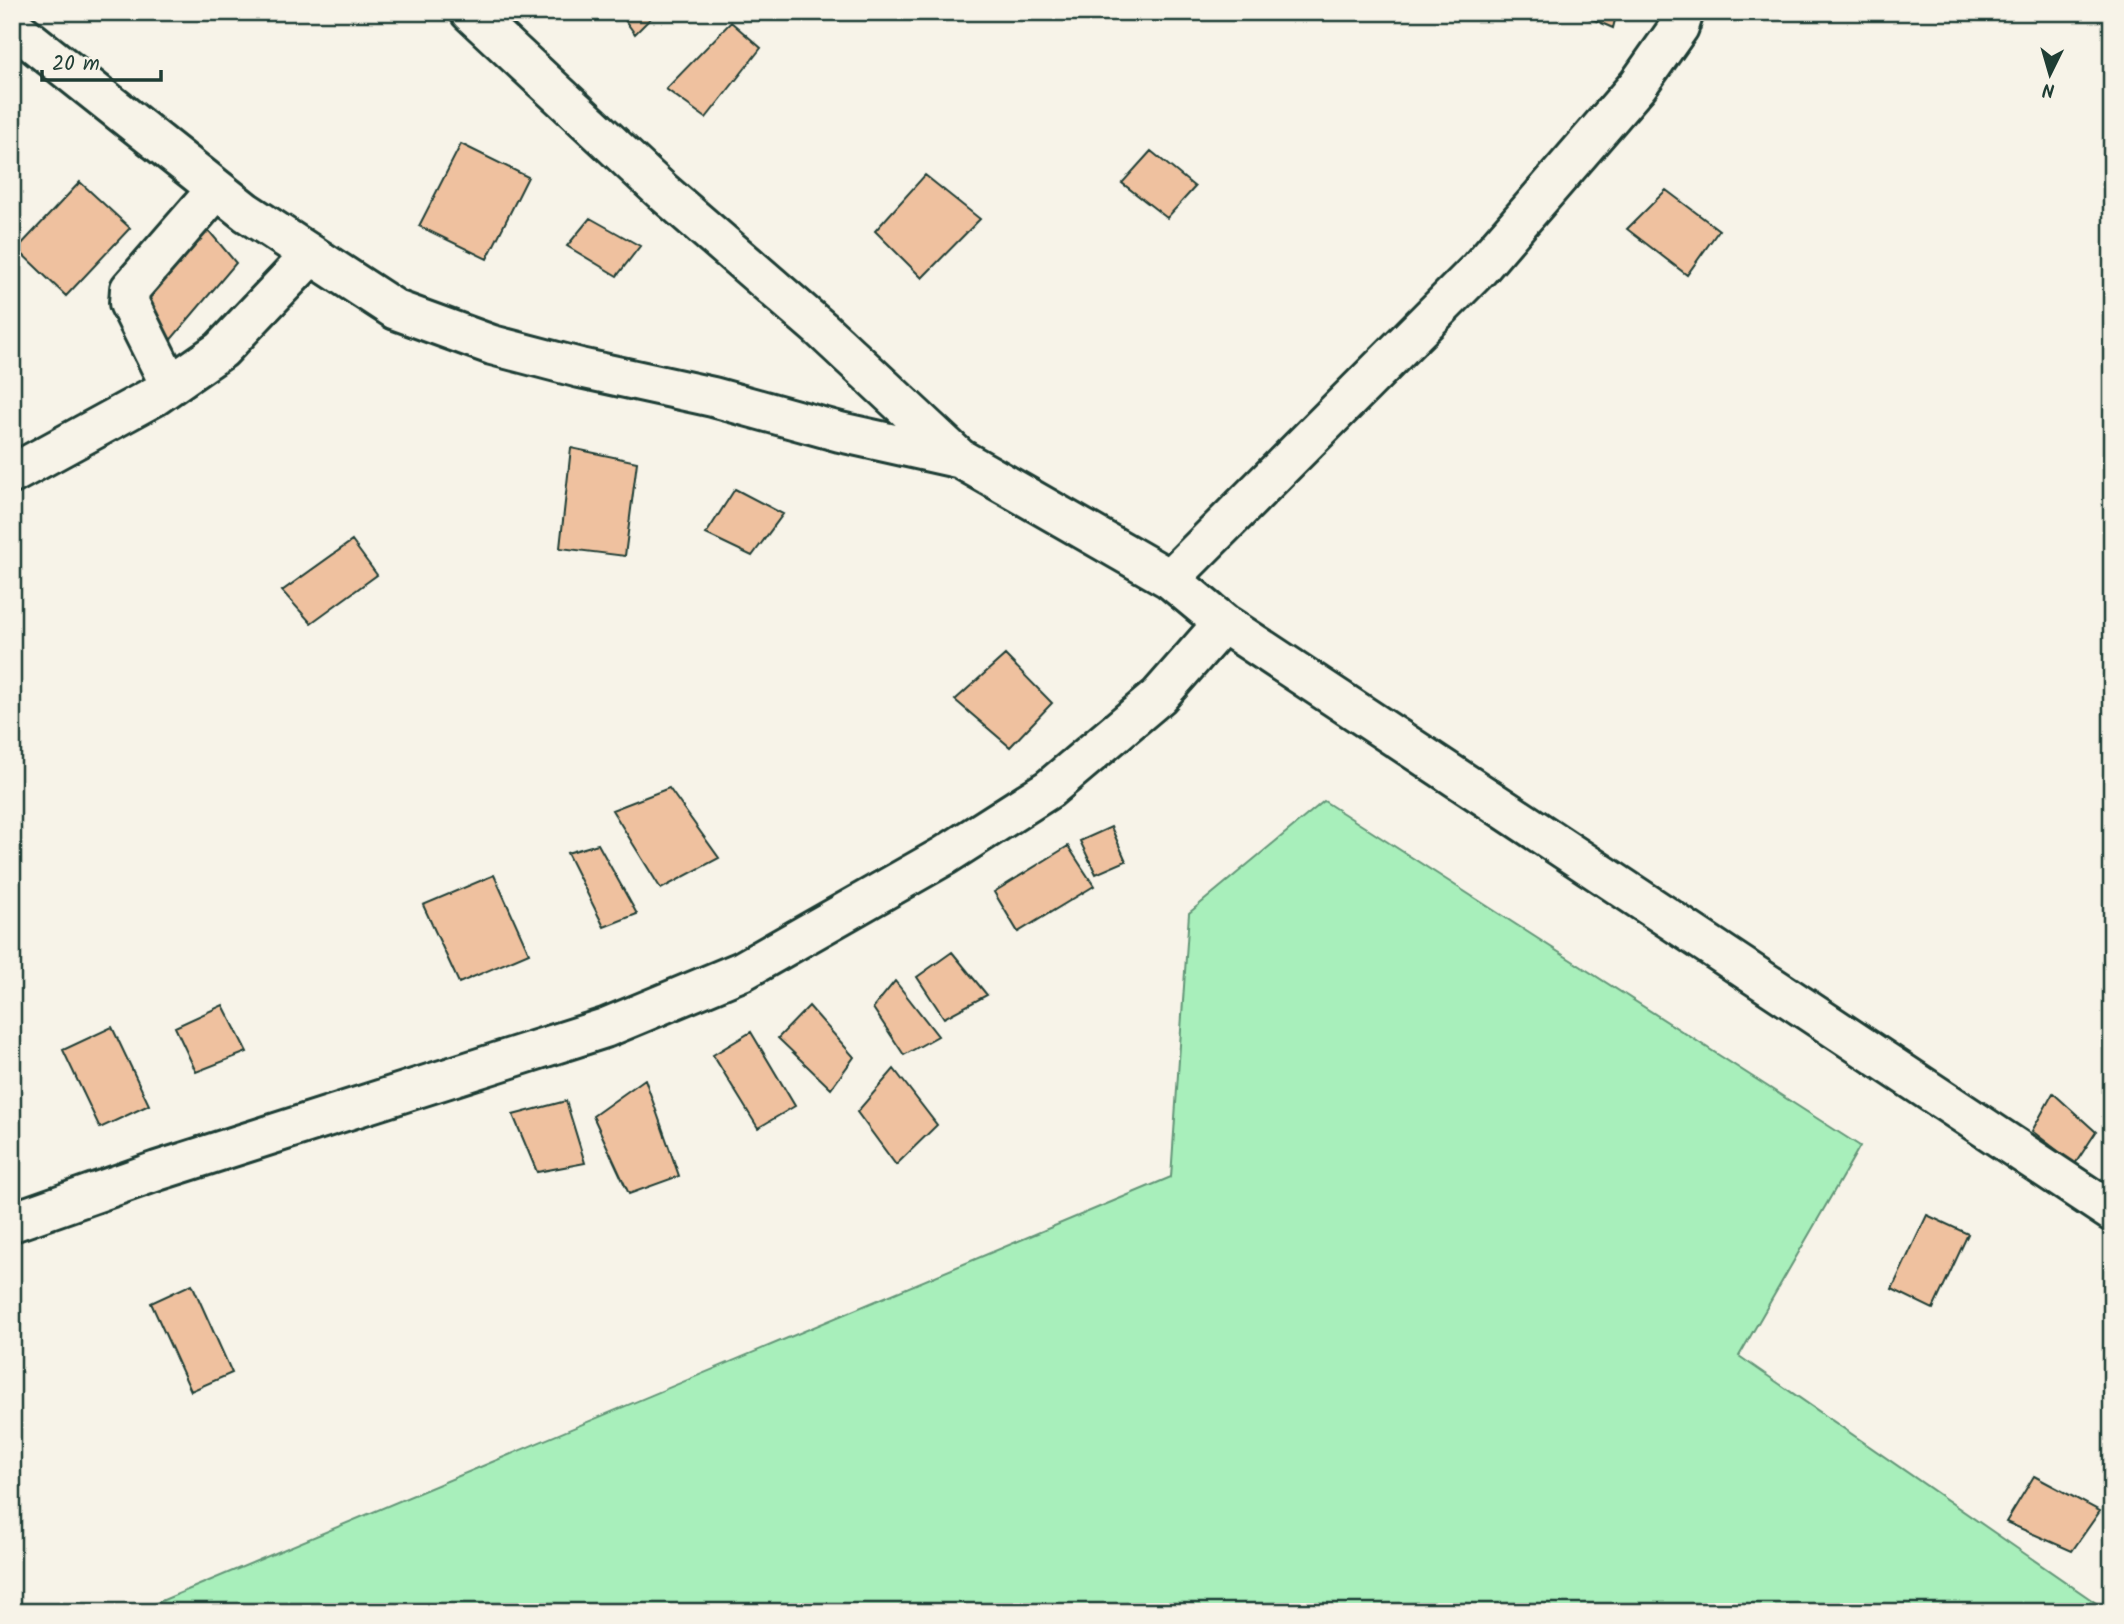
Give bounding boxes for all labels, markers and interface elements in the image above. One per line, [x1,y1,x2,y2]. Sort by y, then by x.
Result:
scale bar [42,38,161,82]
north arrow [2016,38,2086,108]
text: 20 m [52,48,100,81]
text: N [2041,73,2056,104]

